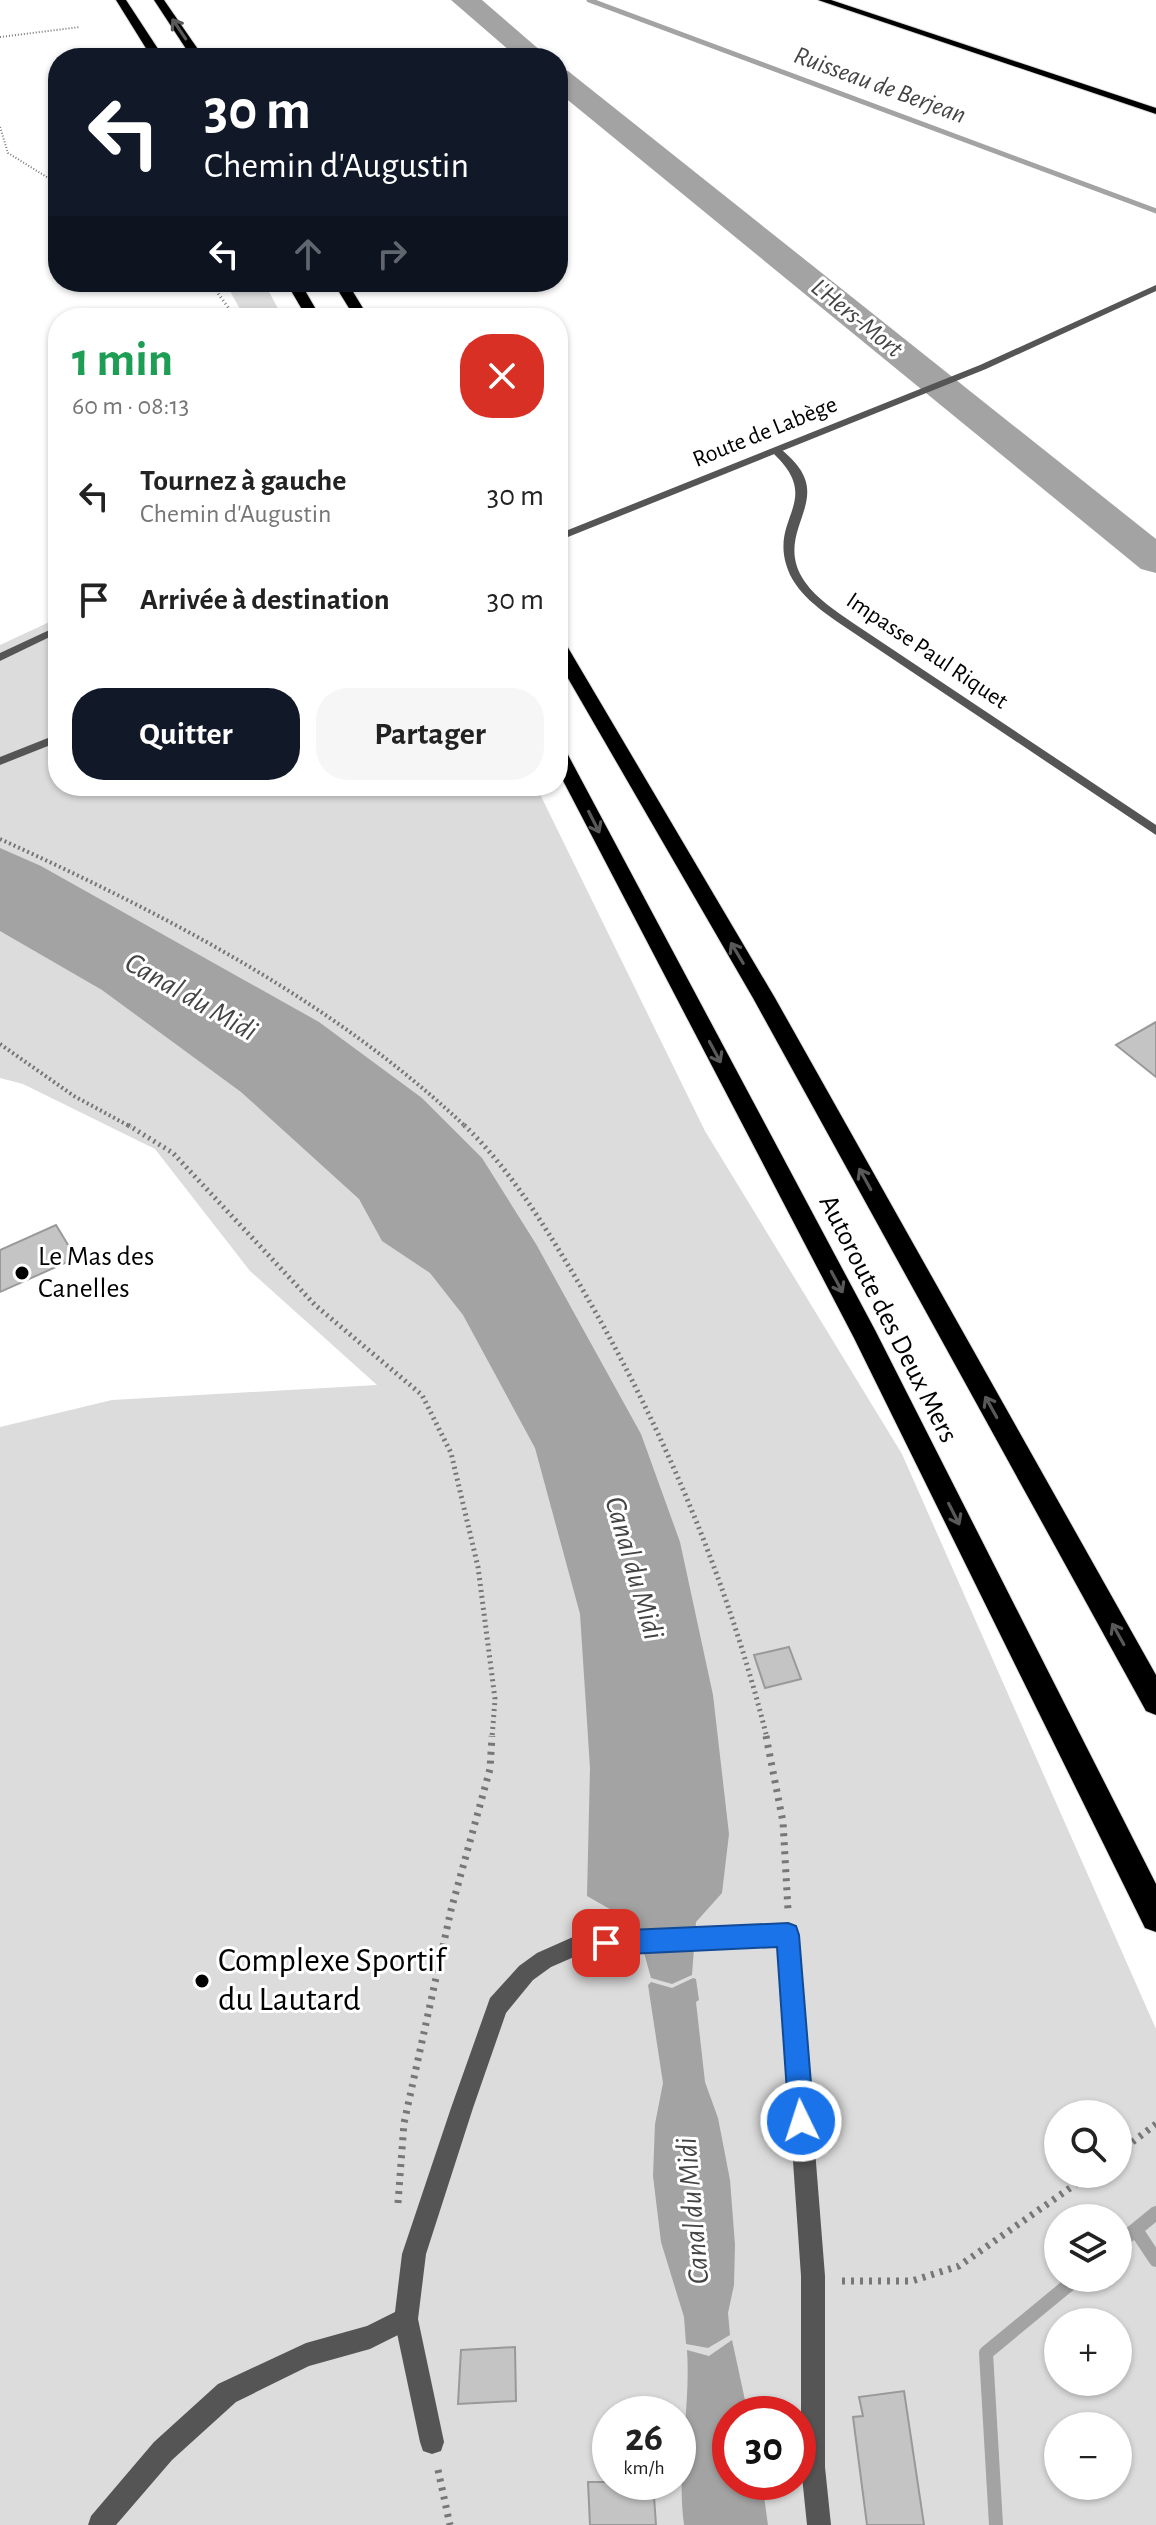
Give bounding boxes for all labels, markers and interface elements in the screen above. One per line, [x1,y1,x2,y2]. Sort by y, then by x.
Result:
one-way arrow [170,18,186,41]
water label: Ruisseau de Berjean [791,42,969,128]
icon: left [72,80,176,184]
text: 30 m [204,83,311,139]
text: Chemin d'Augustin [204,148,469,184]
icon: left [202,232,246,276]
icon: ahead [286,232,330,276]
icon: right [370,232,414,276]
water label: L'Hers-Mort [806,274,908,363]
button: close [460,334,544,418]
text: 1 min [72,337,173,385]
street label: Route de Labège [689,392,841,472]
text: 60 m · 08:13 [72,393,189,419]
text: Tournez à gauche [140,466,347,496]
icon: left [72,474,116,518]
text: 30 m [487,481,544,511]
text: Chemin d'Augustin [140,501,331,527]
icon: arrive [72,578,116,622]
text: Arrivée à destination [140,585,390,615]
text: 30 m [487,585,544,615]
street label: Impasse Paul Riquet [842,588,1012,714]
button: Quitter [72,688,300,780]
button: Partager [316,688,544,780]
one-way arrow [587,809,603,833]
one-way arrow [729,942,745,965]
water label: Canal du Midi [120,947,262,1047]
one-way arrow [707,1040,723,1063]
one-way arrow [857,1168,872,1192]
street label: Autoroute des Deux Mers [813,1191,963,1447]
place label: Le Mas des Canelles [38,1243,154,1303]
marker: Le Mas des Canelles [13,1264,31,1282]
one-way arrow [829,1269,845,1293]
one-way arrow [983,1395,998,1419]
water label: Canal du Midi [599,1493,669,1643]
one-way arrow [947,1501,963,1525]
one-way arrow [1110,1622,1125,1646]
pin [572,1909,640,1977]
icon: arrive [584,1921,628,1965]
place label: Complexe Sportif du Lautard [218,1944,447,2017]
marker: Complexe Sportif du Lautard [193,1972,211,1990]
position arrow [759,2079,843,2163]
map controls [1044,2100,1132,2500]
button: search [1044,2100,1132,2188]
water label: Canal du Midi [672,2136,714,2286]
button: layers [1044,2204,1132,2292]
button: + [1044,2308,1132,2396]
speed limit sign: 30 [712,2396,816,2500]
button: − [1044,2412,1132,2500]
text: 26 [625,2418,663,2458]
text: km/h [623,2458,665,2478]

